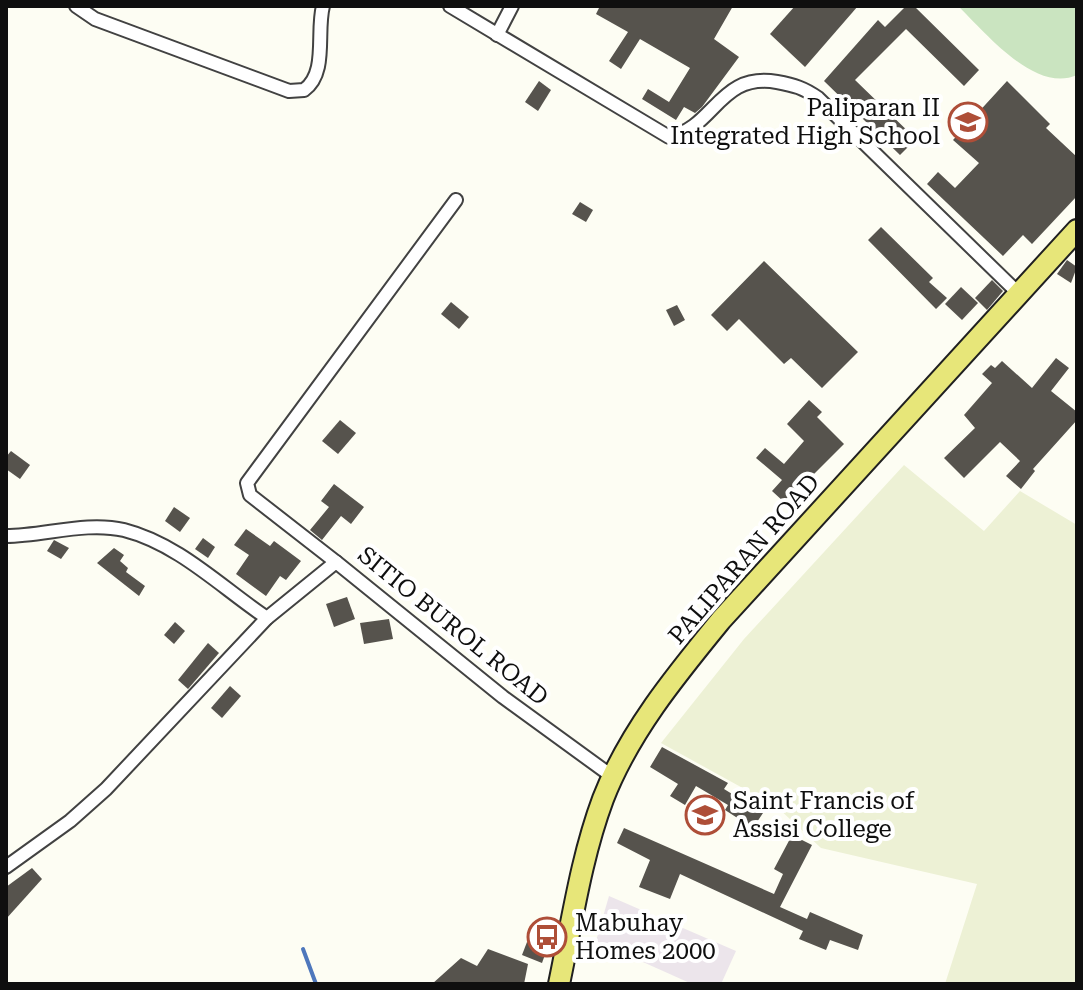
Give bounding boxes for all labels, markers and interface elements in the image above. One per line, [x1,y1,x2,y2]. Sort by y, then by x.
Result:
place label: Paliparan II Integrated High School [670,94,940,150]
school or university icon: Paliparan II Integrated High School [947,101,989,143]
street label: PALIPARAN ROAD [663,468,825,650]
street label: SITIO BUROL ROAD [352,541,554,711]
place label: Saint Francis of Assisi College [733,787,915,843]
school or university icon: Saint Francis of Assisi College [684,794,726,836]
place label: Mabuhay Homes 2000 [575,909,716,965]
bus stop icon: Mabuhay Homes 2000 [526,916,568,958]

